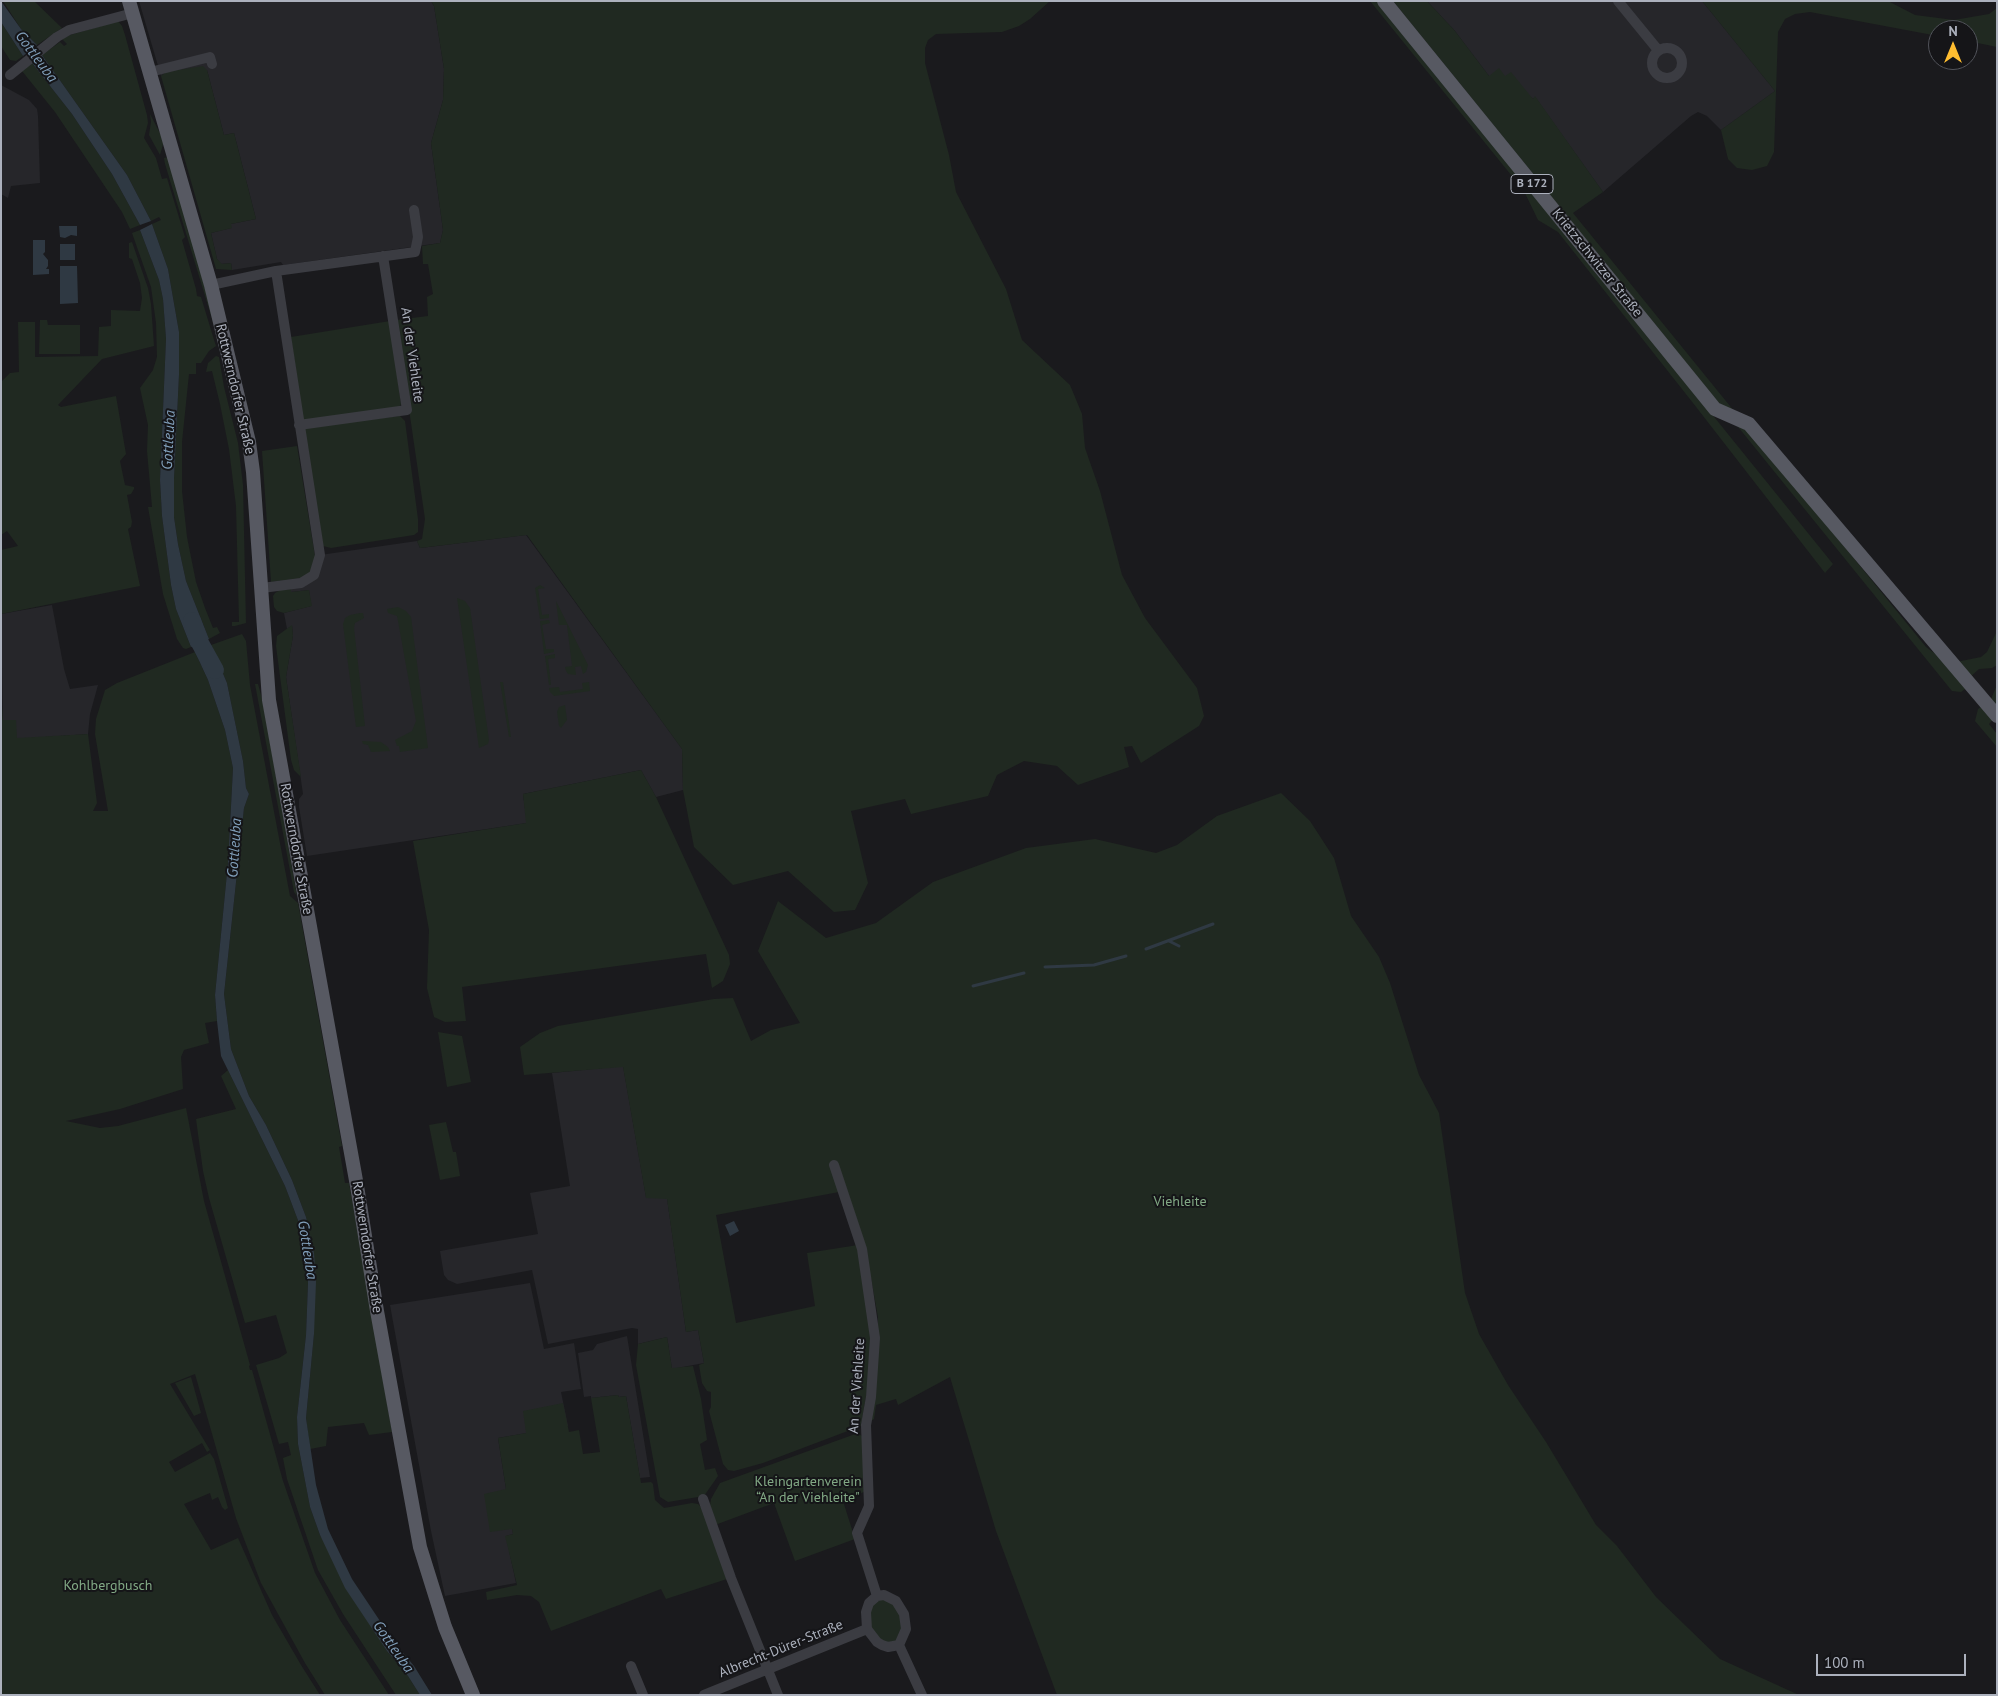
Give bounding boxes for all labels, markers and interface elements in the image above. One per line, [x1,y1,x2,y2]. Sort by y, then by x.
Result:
north arrow [1928,20,1978,70]
text: N [1948,22,1958,40]
water label: Gottleuba [11,28,61,86]
road number: B 172 [1511,174,1553,193]
street label: Krietzschwitzer Straße [1548,206,1646,320]
street label: An der Viehleite [397,306,427,404]
street label: Rottwerndorfer Straße [212,322,258,456]
water label: Gottleuba [158,410,180,470]
street label: Rottwerndorfer Straße [276,782,316,916]
water label: Gottleuba [224,818,246,878]
street label: Rottwerndorfer Straße [348,1180,386,1314]
park label: Viehleite [1153,1194,1207,1210]
water label: Gottleuba [293,1219,321,1281]
street label: An der Viehleite [845,1338,869,1434]
park label: Kleingartenverein “An der Viehleite" [754,1474,862,1506]
park label: Kohlbergbusch [63,1578,153,1594]
street label: Albrecht-Dürer-Straße [716,1616,846,1682]
water label: Gottleuba [369,1618,417,1676]
scale bar [1818,1644,1968,1676]
text: 100 m [1824,1653,1865,1672]

